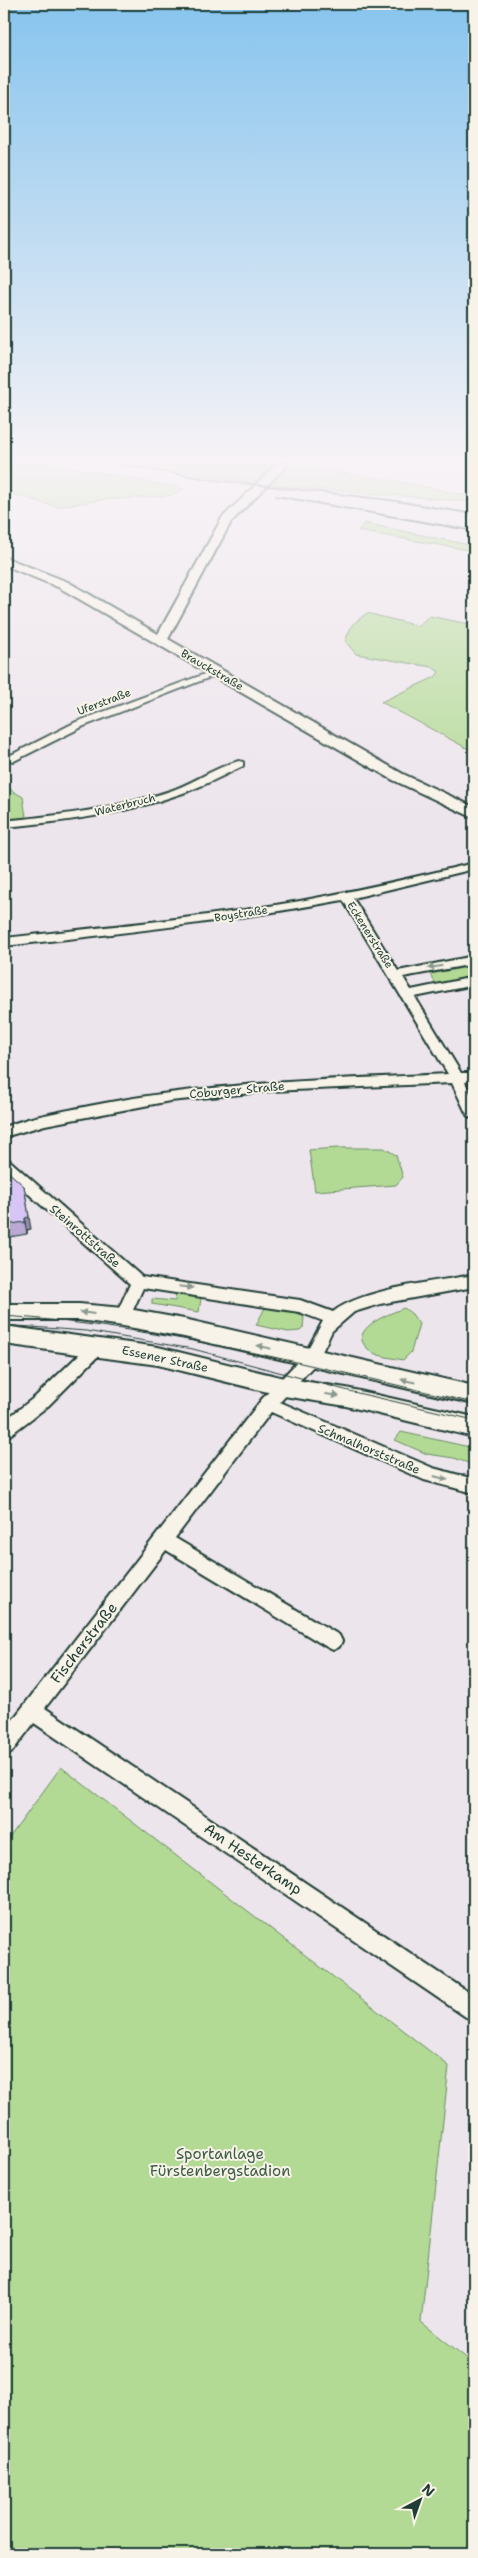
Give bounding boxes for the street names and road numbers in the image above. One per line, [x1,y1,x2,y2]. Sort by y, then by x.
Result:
street label: Brauckstraße [178,646,246,694]
street label: Uferstraße [75,685,133,719]
street label: Waterbruch [93,790,157,820]
street label: Eckenerstraße [343,899,397,971]
street label: Boystraße [213,902,269,926]
street label: Coburger Straße [189,1078,286,1102]
street label: Steinrottstraße [46,1201,124,1271]
street label: Essener Straße [120,1342,210,1376]
street label: Schmalhorststraße [316,1420,423,1478]
street label: Fischerstraße [46,1598,122,1688]
street label: Am Hesterkamp [200,1819,306,1899]

